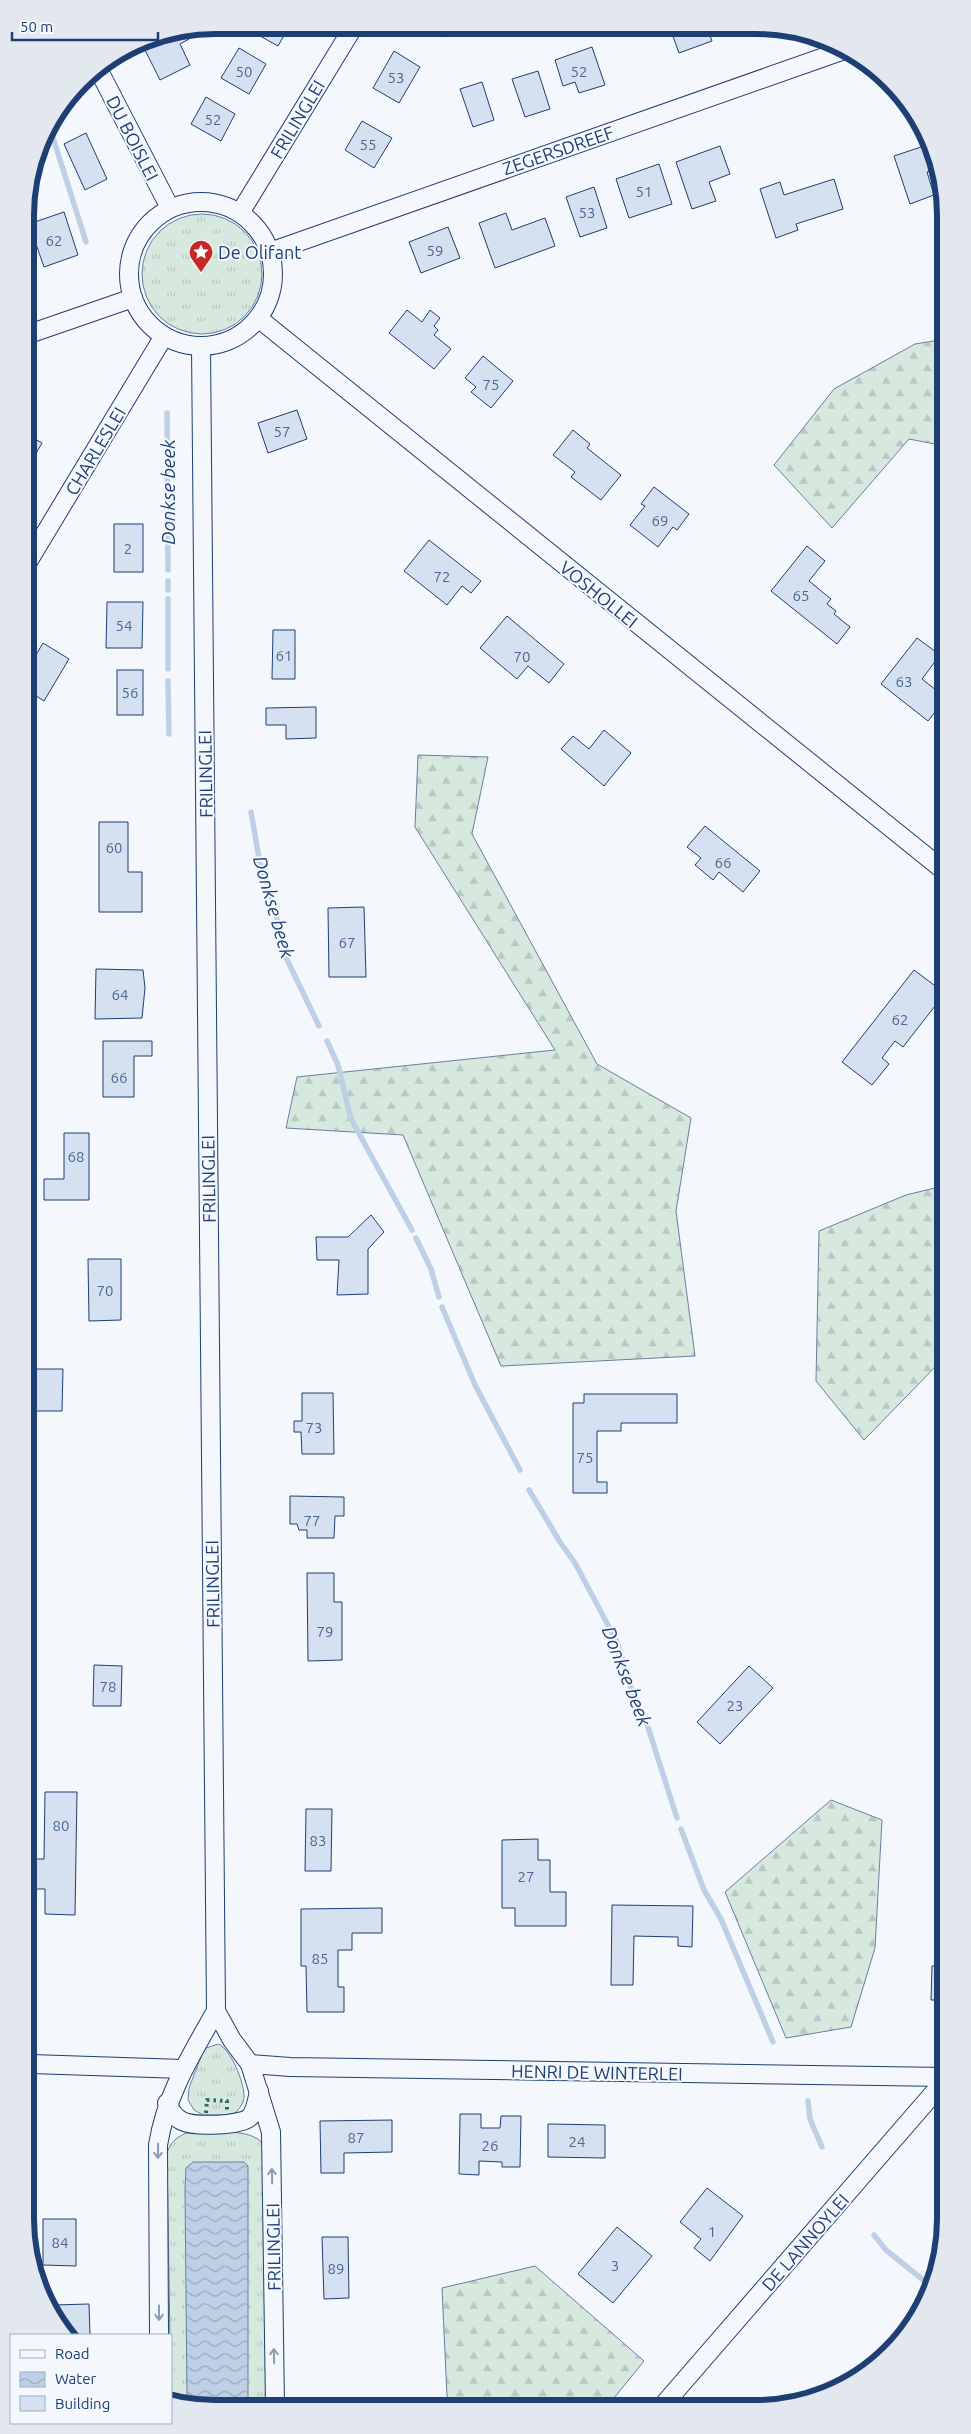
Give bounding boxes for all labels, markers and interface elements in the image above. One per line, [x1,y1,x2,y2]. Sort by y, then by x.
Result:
scale bar [12,10,159,42]
text: 50 m [20,18,53,35]
house number: 50 [236,63,252,80]
house number: 52 [571,63,587,80]
house number: 53 [388,69,404,86]
street label: FRILINGLEI [266,76,328,162]
street label: DU BOISLEI [103,92,163,184]
house number: 52 [205,111,221,128]
street label: ZEGERSDREEF [500,122,616,178]
house number: 55 [360,136,376,153]
house number: 51 [636,183,652,200]
house number: 53 [579,204,595,221]
house number: 62 [46,232,62,249]
place icon: De Olifant [188,239,214,273]
place label: De Olifant [218,242,301,262]
house number: 59 [427,242,443,259]
house number: 75 [483,376,499,393]
street label: CHARLESLEI [61,403,129,499]
house number: 57 [274,423,290,440]
water label: Donkse beek [157,439,179,545]
house number: 69 [652,512,668,529]
house number: 2 [124,540,132,557]
street label: VOSHOLLEI [556,557,642,631]
house number: 72 [434,568,450,585]
house number: 65 [793,587,809,604]
house number: 54 [116,617,132,634]
house number: 61 [276,647,292,664]
house number: 70 [514,648,530,665]
house number: 63 [896,673,912,690]
house number: 56 [122,684,138,701]
street label: FRILINGLEI [194,730,216,818]
house number: 60 [106,839,122,856]
water label: Donkse beek [249,853,299,961]
house number: 66 [715,854,731,871]
house number: 67 [339,934,355,951]
house number: 64 [112,986,128,1003]
house number: 62 [892,1011,908,1028]
house number: 66 [111,1069,127,1086]
street label: FRILINGLEI [197,1135,219,1223]
house number: 68 [68,1148,84,1165]
house number: 70 [97,1282,113,1299]
house number: 73 [306,1419,322,1436]
house number: 75 [577,1449,593,1466]
house number: 77 [304,1512,320,1529]
street label: FRILINGLEI [201,1540,223,1628]
house number: 79 [317,1623,333,1640]
water label: Donkse beek [598,1623,656,1729]
house number: 78 [100,1678,116,1695]
house number: 23 [727,1697,743,1714]
house number: 80 [53,1817,69,1834]
house number: 83 [310,1832,326,1849]
house number: 27 [518,1868,534,1885]
house number: 85 [312,1950,328,1967]
street label: HENRI DE WINTERLEI [511,2061,683,2083]
house number: 87 [348,2129,364,2146]
house number: 24 [569,2133,585,2150]
house number: 26 [482,2137,498,2154]
one-way arrow [153,2142,163,2159]
one-way arrow [267,2168,277,2184]
street label: DE LANNOYLEI [758,2190,852,2294]
street label: FRILINGLEI [262,2203,284,2291]
house number: 1 [708,2223,716,2240]
house number: 84 [52,2234,68,2251]
house number: 3 [611,2257,619,2274]
house number: 89 [328,2260,344,2277]
one-way arrow [154,2305,164,2321]
legend [10,2334,172,2424]
text: Road [55,2345,90,2362]
one-way arrow [269,2348,279,2364]
text: Water [55,2370,96,2387]
text: Building [55,2395,110,2412]

